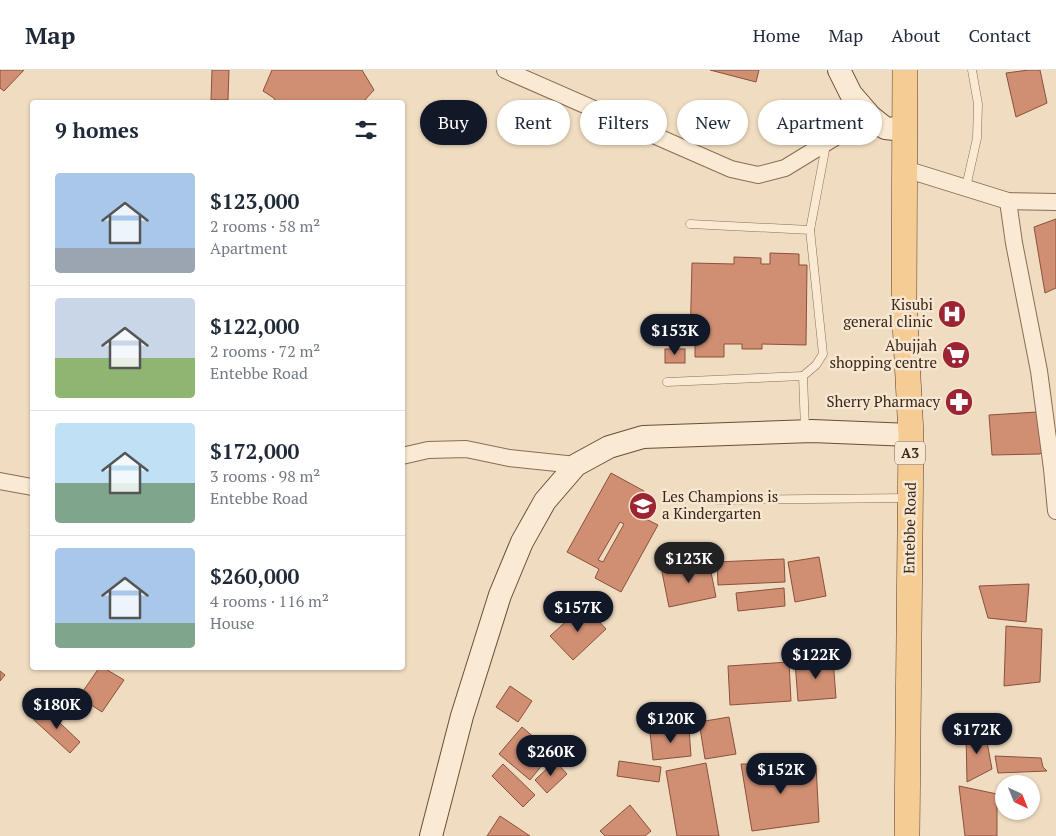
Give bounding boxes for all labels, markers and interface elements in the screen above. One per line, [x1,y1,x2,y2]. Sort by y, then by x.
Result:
text: Map [25,19,75,51]
text: Home [753,23,800,47]
text: Map [828,23,863,47]
text: About [891,23,940,47]
text: Contact [968,23,1031,47]
chip: Buy [420,100,487,145]
chip: Rent [497,100,570,145]
chip: Filters [580,100,667,145]
chip: New [677,100,748,145]
chip: Apartment [758,100,882,145]
text: 9 homes [55,116,139,144]
icon: filters [352,116,380,144]
text: $123,000 [210,187,299,215]
icon: home [95,193,155,253]
text: 2 rooms · 58 m² [210,215,320,237]
text: Apartment [210,237,287,259]
place label: Kisubi general clinic [843,294,933,331]
hospital icon: Kisubi general clinic [937,299,967,329]
text: $122,000 [210,312,299,340]
pin: $153K [640,314,710,356]
icon: home [95,318,155,378]
text: $153K [651,319,699,341]
place label: Abujjah shopping centre [829,335,937,372]
text: 2 rooms · 72 m² [210,340,320,362]
supermarket icon: Abujjah shopping centre [941,340,971,370]
text: Entebbe Road [210,362,308,384]
pharmacy icon: Sherry Pharmacy [944,387,974,417]
place label: Sherry Pharmacy [826,391,940,411]
text: $172,000 [210,437,299,465]
road number: A3 [895,442,925,464]
icon: home [95,443,155,503]
text: 3 rooms · 98 m² [210,465,320,487]
street label: Entebbe Road [898,482,920,574]
place label: Les Champions is a Kindergarten [662,486,778,523]
text: Entebbe Road [210,487,308,509]
school or university icon: Les Champions is a Kindergarten [628,491,658,521]
pin: $123K [654,542,724,584]
text: $123K [665,547,713,569]
text: $260,000 [210,562,299,590]
icon: home [95,568,155,628]
text: 4 rooms · 116 m² [210,590,329,612]
pin: $157K [543,590,613,633]
text: $157K [554,596,602,618]
text: House [210,612,255,634]
pin: $122K [781,638,851,680]
text: $122K [792,643,840,665]
pin: $180K [22,688,92,730]
text: $180K [33,693,81,715]
pin: $120K [636,702,706,744]
text: $120K [647,707,695,729]
pin: $172K [942,712,1012,755]
text: $172K [953,718,1001,740]
pin: $260K [516,734,586,777]
text: $260K [527,740,575,762]
pin: $152K [746,752,816,795]
text: $152K [757,758,805,780]
north arrow [995,775,1040,820]
map controls [995,775,1040,820]

